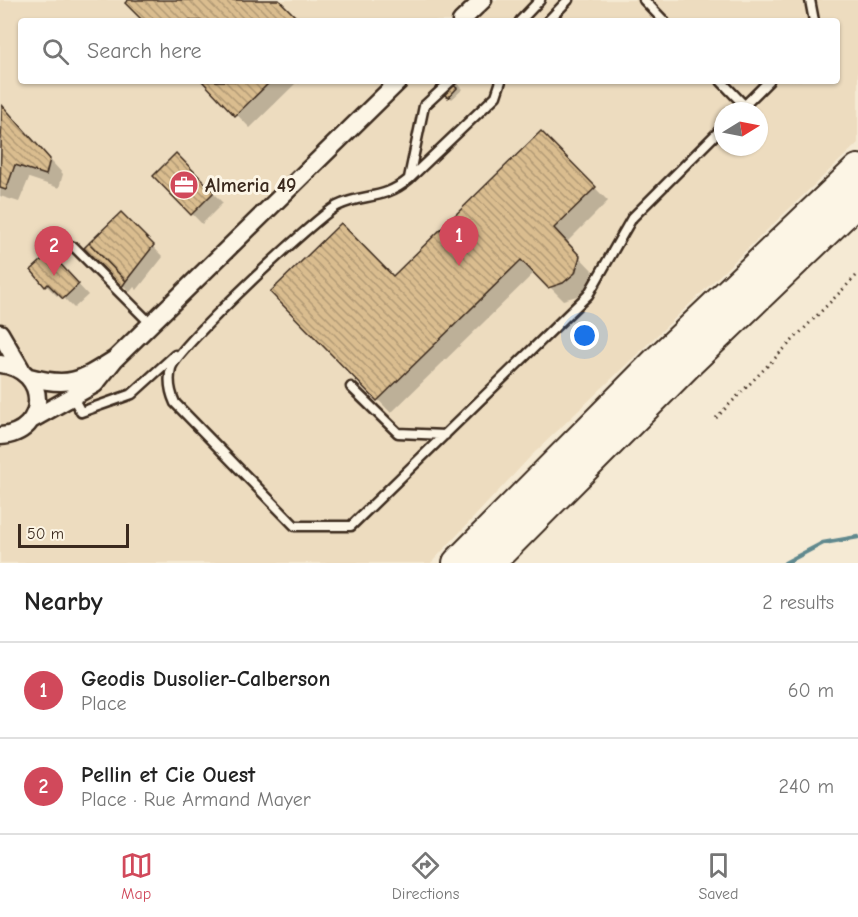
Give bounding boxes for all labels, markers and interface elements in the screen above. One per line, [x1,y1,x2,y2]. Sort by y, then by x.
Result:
search box [18,18,840,84]
icon: search [39,35,72,68]
text: Search here [87,38,202,64]
north arrow [714,102,768,156]
office icon: Almeria 49 [168,169,200,201]
place label: Almeria 49 [205,174,297,197]
pin: 1 [440,216,478,266]
pin: 2 [34,226,74,276]
your location [570,321,599,350]
scale bar [18,521,129,548]
text: 50 m [27,525,64,543]
text: Nearby [24,587,103,617]
text: 2 results [762,591,834,614]
text: Geodis Dusolier-Calberson [81,666,330,692]
text: 1 [40,679,47,702]
text: 60 m [788,679,834,702]
text: Place [81,692,127,715]
text: Pellin et Cie Ouest [81,762,255,788]
text: 2 [39,775,48,798]
text: 240 m [779,775,834,798]
text: Place · Rue Armand Mayer [81,788,311,811]
tab: Map [120,849,153,903]
tab: Directions [392,849,459,903]
tab: Saved [698,849,738,903]

